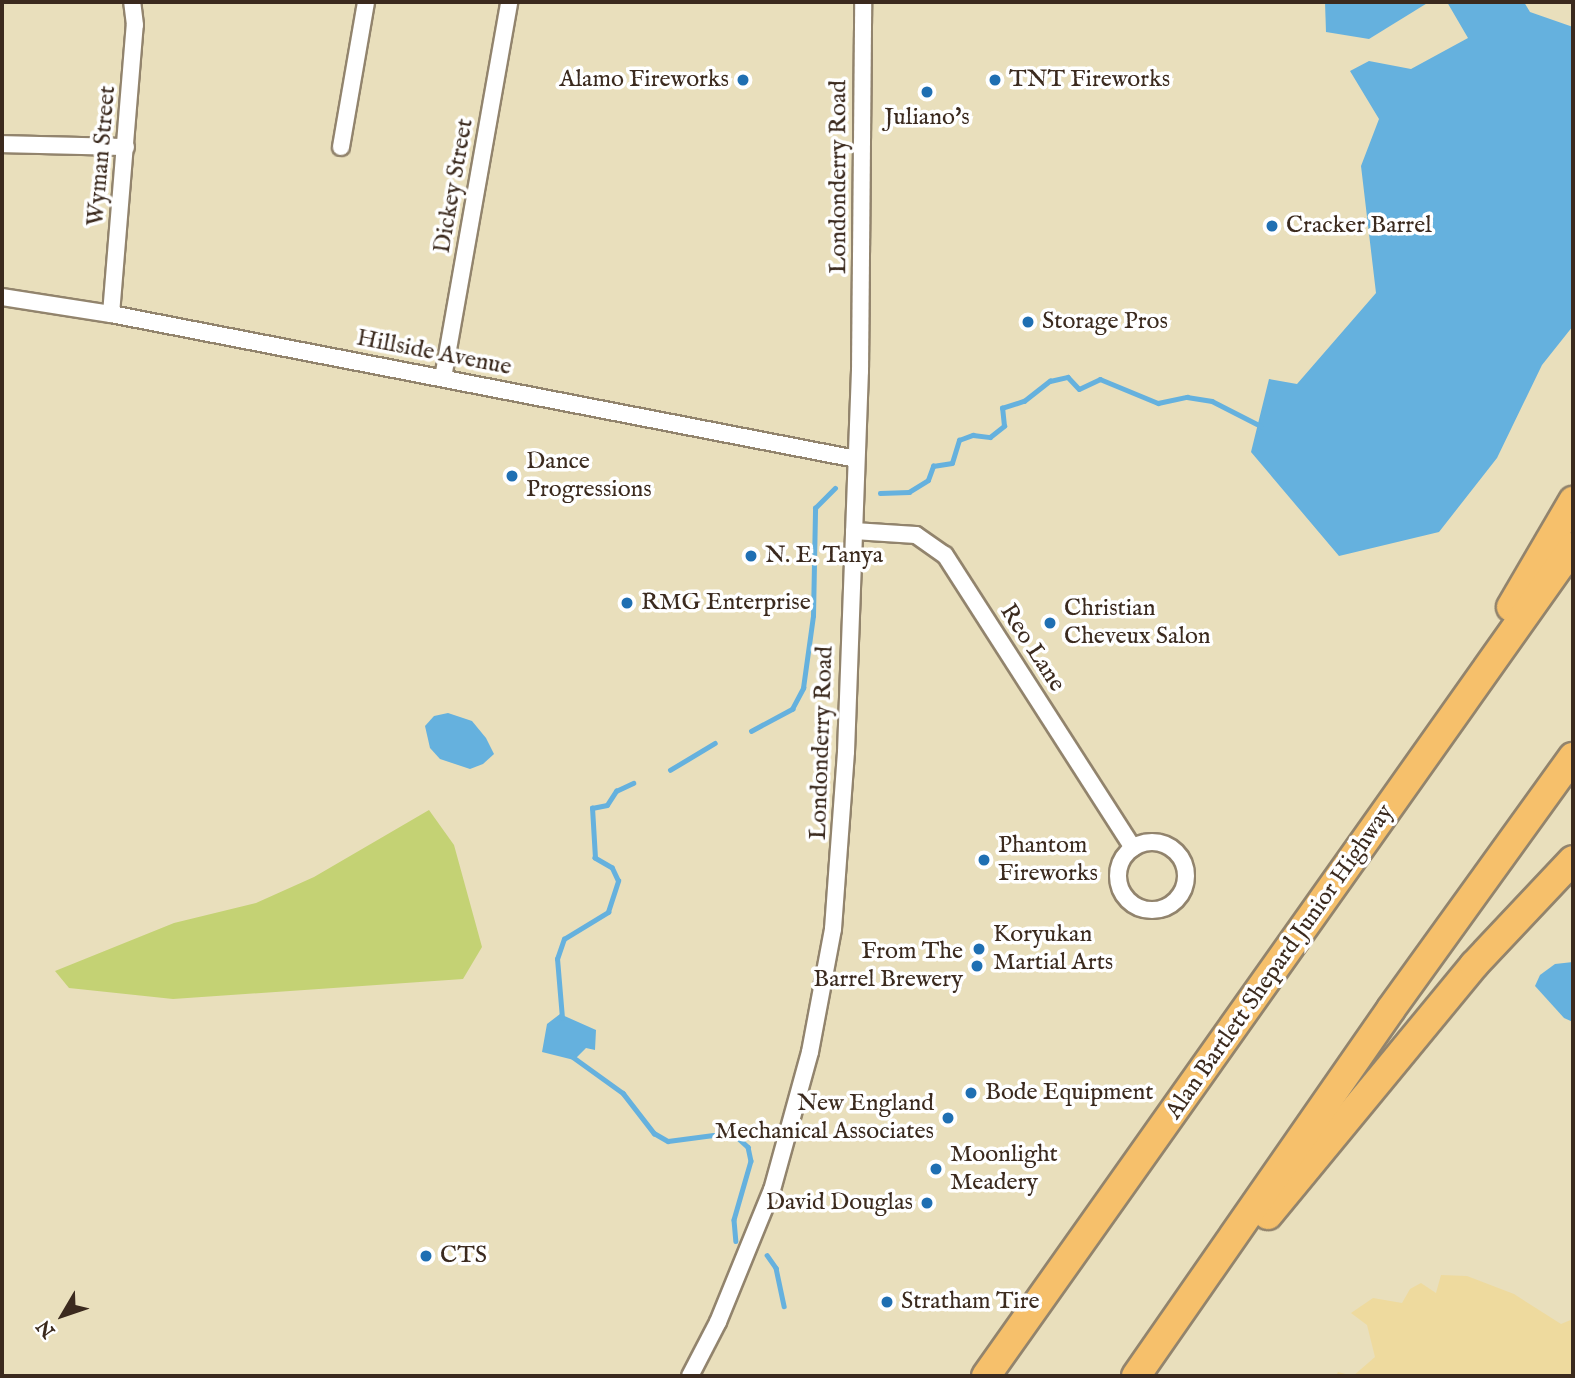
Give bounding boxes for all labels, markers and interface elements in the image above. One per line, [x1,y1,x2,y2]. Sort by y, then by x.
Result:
place label: Alamo Fireworks [559,66,729,94]
place label: TNT Fireworks [1009,66,1170,94]
marker: Alamo Fireworks [735,72,751,88]
marker: TNT Fireworks [987,72,1003,88]
street label: Londonderry Road [825,80,853,274]
marker: Juliano's [919,84,935,100]
street label: Wyman Street [82,85,122,227]
place label: Juliano's [884,104,970,132]
street label: Dickey Street [428,116,480,256]
place label: Cracker Barrel [1286,212,1432,240]
marker: Cracker Barrel [1264,218,1280,234]
place label: Storage Pros [1042,308,1168,336]
marker: Storage Pros [1020,314,1036,330]
street label: Hillside Avenue [354,324,514,382]
place label: Dance Progressions [526,448,652,504]
marker: Dance Progressions [504,468,520,484]
place label: N. E. Tanya [765,542,883,570]
marker: N. E. Tanya [743,548,759,564]
place label: RMG Enterprise [641,589,811,617]
marker: RMG Enterprise [619,595,635,611]
place label: Christian Cheveux Salon [1064,595,1211,651]
street label: Reo Lane [993,599,1071,697]
marker: Christian Cheveux Salon [1042,615,1058,631]
street label: Londonderry Road [804,646,840,840]
street label: Alan Bartlett Shepard Junior Highway [1160,799,1400,1125]
place label: Phantom Fireworks [998,832,1098,888]
marker: Phantom Fireworks [976,852,992,868]
place label: Koryukan Martial Arts [993,921,1113,977]
place label: From The Barrel Brewery [813,938,963,994]
marker: Koryukan Martial Arts [971,941,987,957]
marker: From The Barrel Brewery [969,958,985,974]
place label: Bode Equipment [985,1079,1154,1107]
marker: Bode Equipment [963,1085,979,1101]
place label: New England Mechanical Associates [715,1090,934,1146]
marker: New England Mechanical Associates [940,1110,956,1126]
place label: Moonlight Meadery [950,1141,1058,1197]
marker: Moonlight Meadery [928,1161,944,1177]
place label: David Douglas [766,1189,913,1217]
marker: David Douglas [919,1195,935,1211]
place label: CTS [440,1242,487,1270]
marker: CTS [418,1248,434,1264]
north arrow [28,1280,98,1350]
place label: Stratham Tire [901,1288,1040,1316]
marker: Stratham Tire [879,1294,895,1310]
text: N [32,1314,61,1342]

